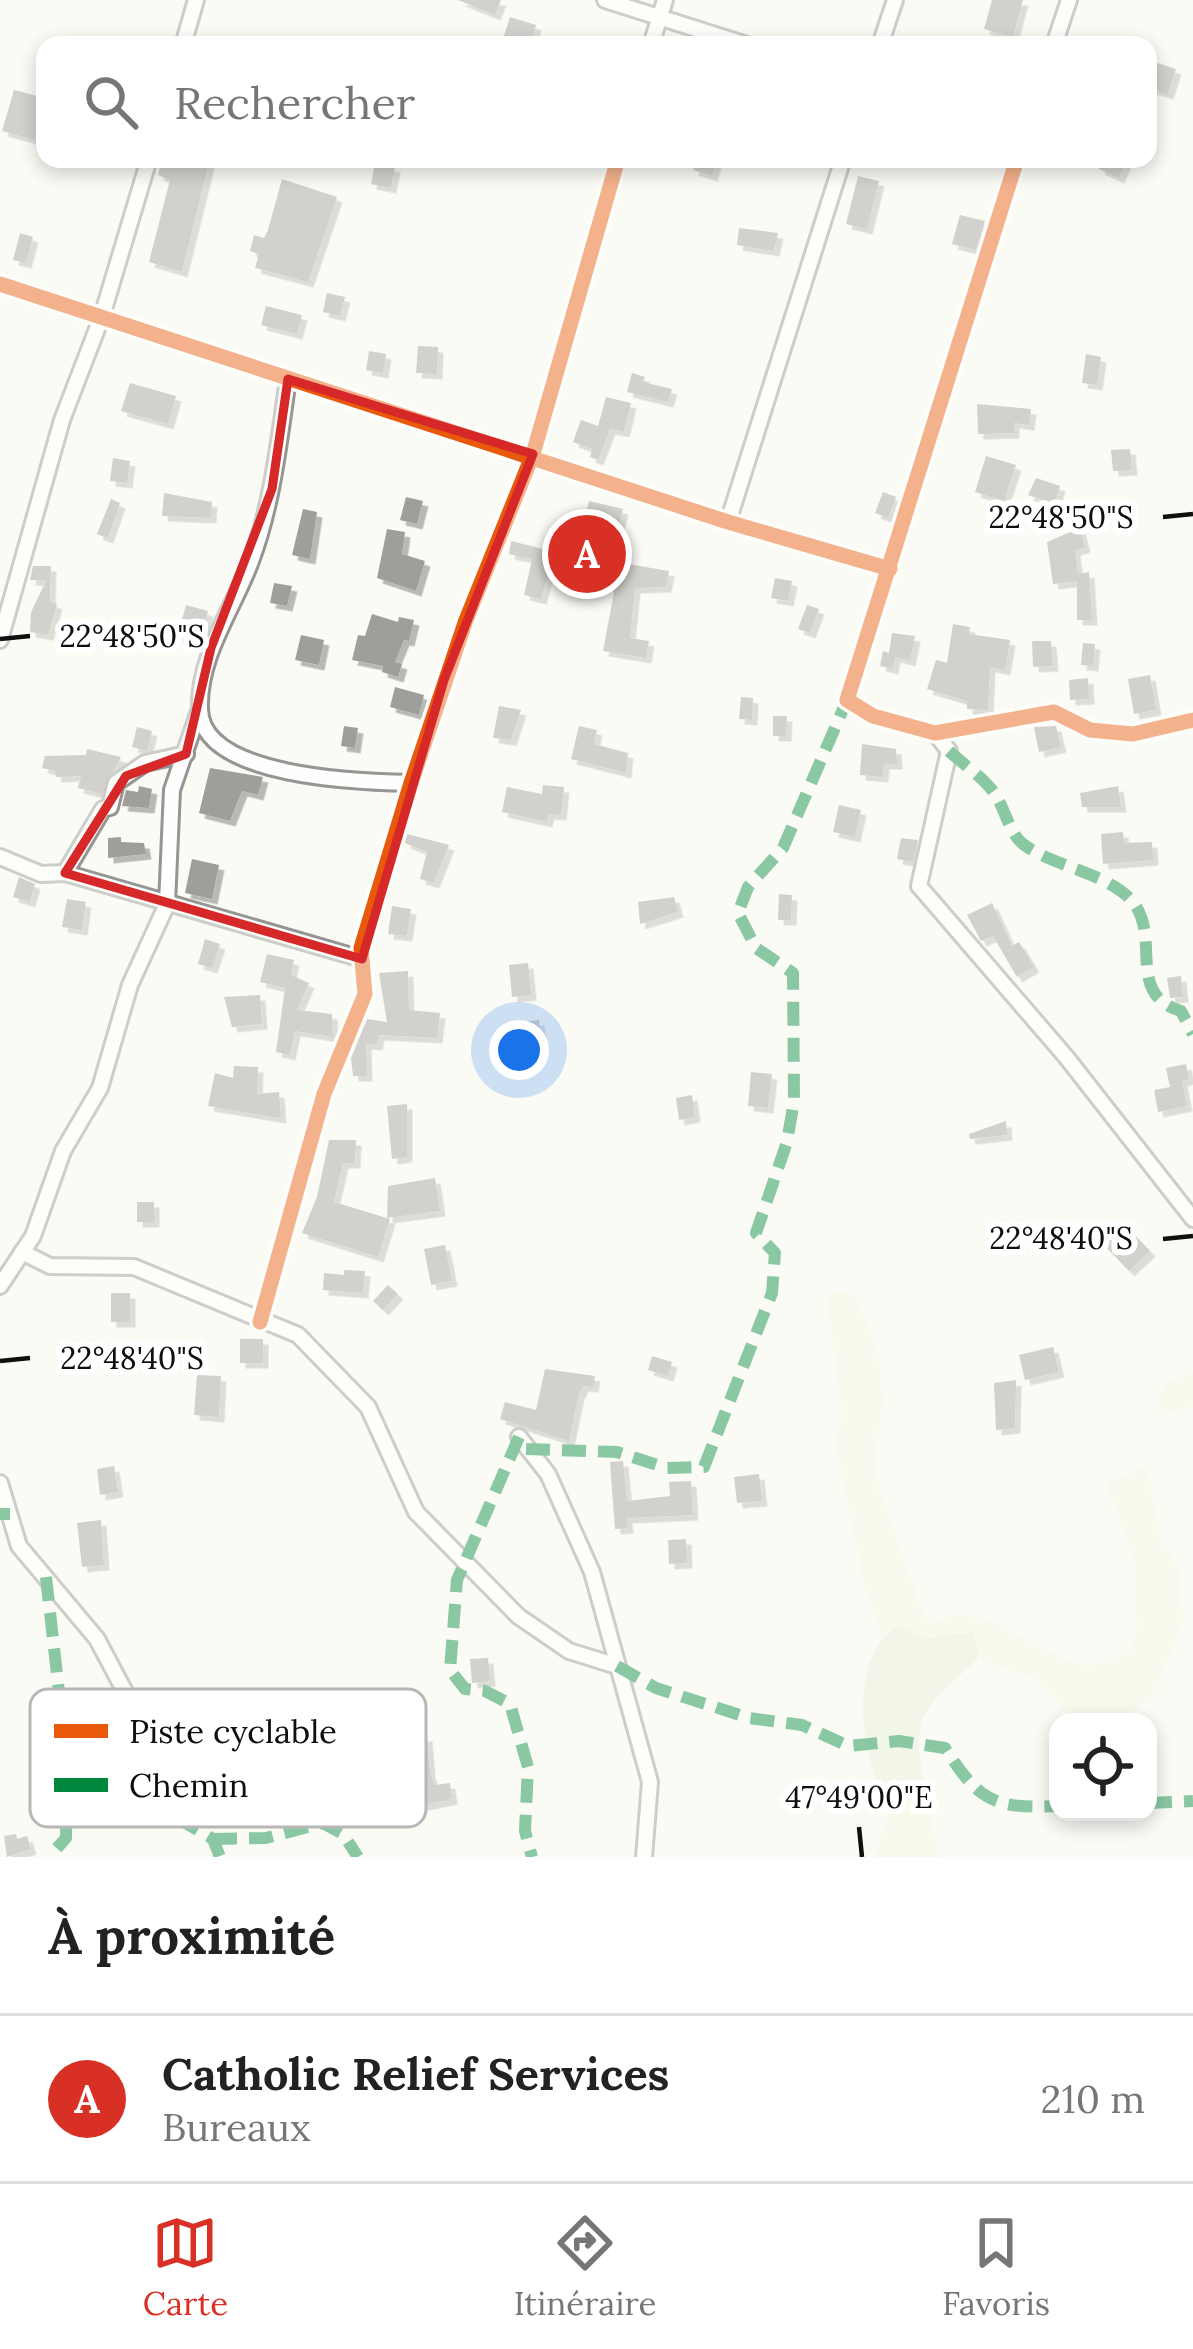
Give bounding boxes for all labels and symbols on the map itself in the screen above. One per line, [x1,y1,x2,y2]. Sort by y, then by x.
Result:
text: 22°48'50"S [988,498,1134,536]
pin: A [548,509,626,599]
text: 22°48'50"S [59,617,205,655]
your location [489,1020,549,1080]
text: 22°48'40"S [989,1219,1133,1257]
text: 22°48'40"S [60,1339,204,1377]
legend [30,1689,426,1827]
text: Piste cyclable [129,1710,337,1752]
text: Chemin [129,1764,249,1806]
text: 47°49'00"E [785,1778,933,1816]

